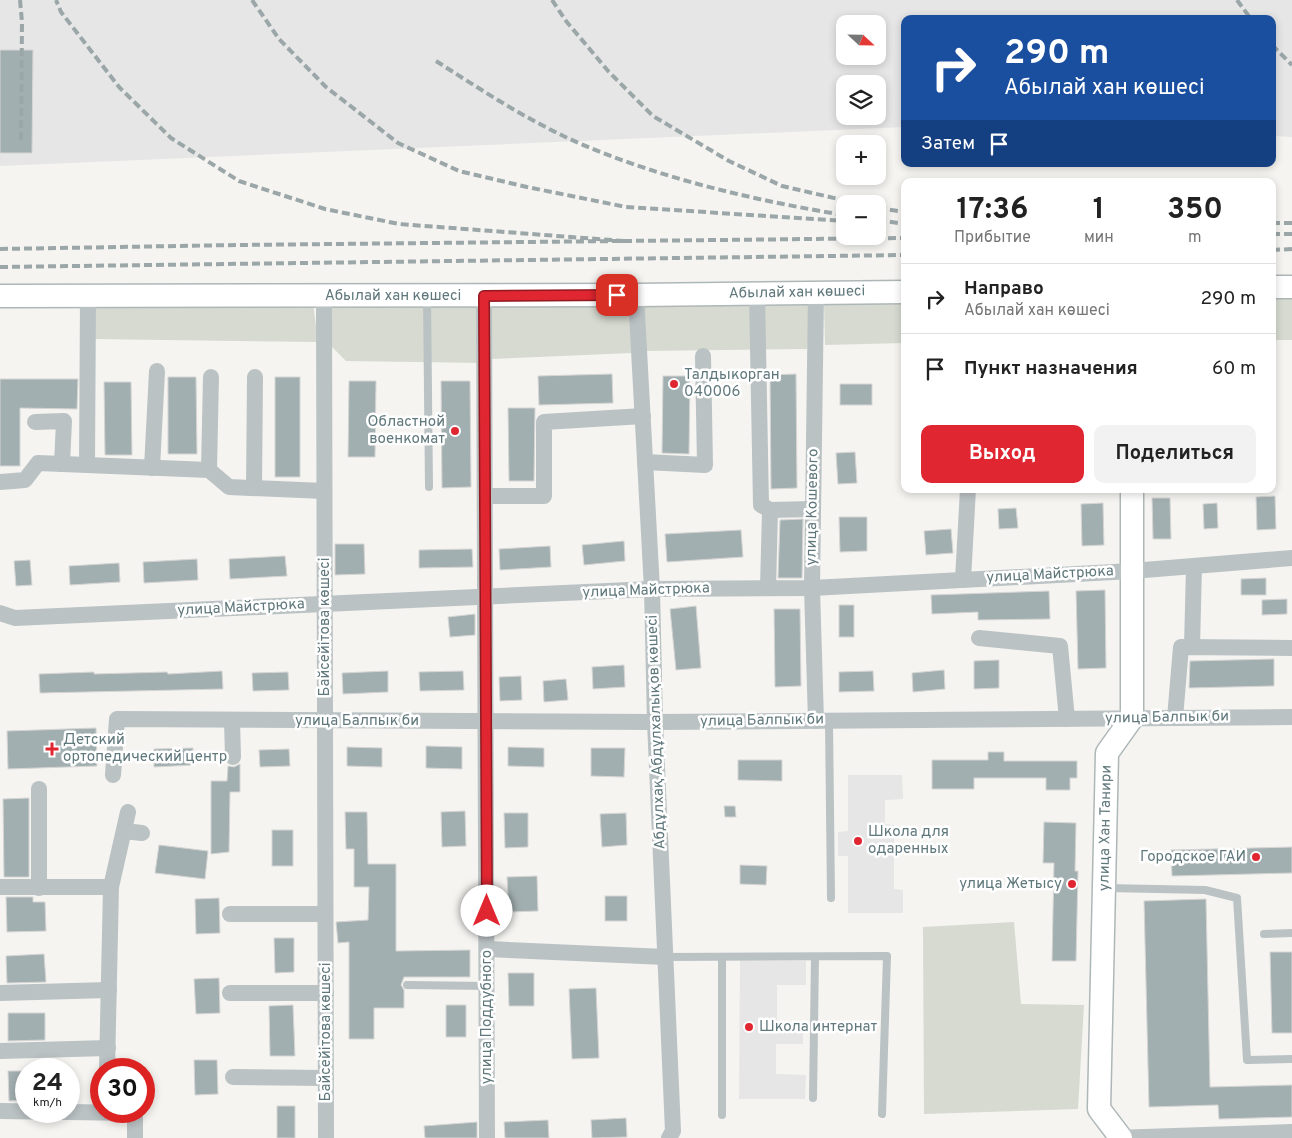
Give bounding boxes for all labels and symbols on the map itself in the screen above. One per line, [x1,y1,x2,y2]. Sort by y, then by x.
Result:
north arrow [836,15,886,65]
pin [596,274,638,316]
street label: Абылай хан көшесі [728,282,866,304]
street label: Абылай хан көшесі [325,287,461,306]
place label: Талдыкорган 040006 [684,366,780,402]
marker: Талдыкорган 040006 [668,378,680,390]
place label: Областной военкомат [367,413,445,449]
marker: Областной военкомат [449,425,461,437]
street label: улица Кошевого [802,448,824,566]
street label: Байсейітова көшесі [316,557,335,697]
street label: улица Майстрюка [986,562,1114,588]
street label: улица Майстрюка [582,579,710,603]
street label: улица Майстрюка [177,595,305,621]
street label: Абдұлхақ Абдұлхалықов көшесі [643,614,671,850]
street label: улица Балпык би [1105,707,1229,729]
street label: улица Балпык би [700,710,824,732]
street label: улица Балпык би [295,712,419,731]
place label: Детский ортопедический центр [63,731,227,767]
marker: Детский ортопедический центр [45,742,59,756]
street label: улица Хан Танири [1095,765,1117,891]
place label: Школа для одаренных [868,823,949,859]
marker: Школа для одаренных [852,835,864,847]
place label: Городское ГАИ [1140,848,1246,867]
marker: Городское ГАИ [1250,851,1262,863]
place label: улица Жетысу [959,875,1062,894]
marker: улица Жетысу [1066,878,1078,890]
position arrow [460,884,512,936]
street label: улица Поддубного [478,950,497,1084]
street label: Байсейітова көшесі [317,962,336,1102]
place label: Школа интернат [759,1018,878,1037]
marker: Школа интернат [743,1021,755,1033]
speed limit sign: 30 [90,1058,155,1123]

